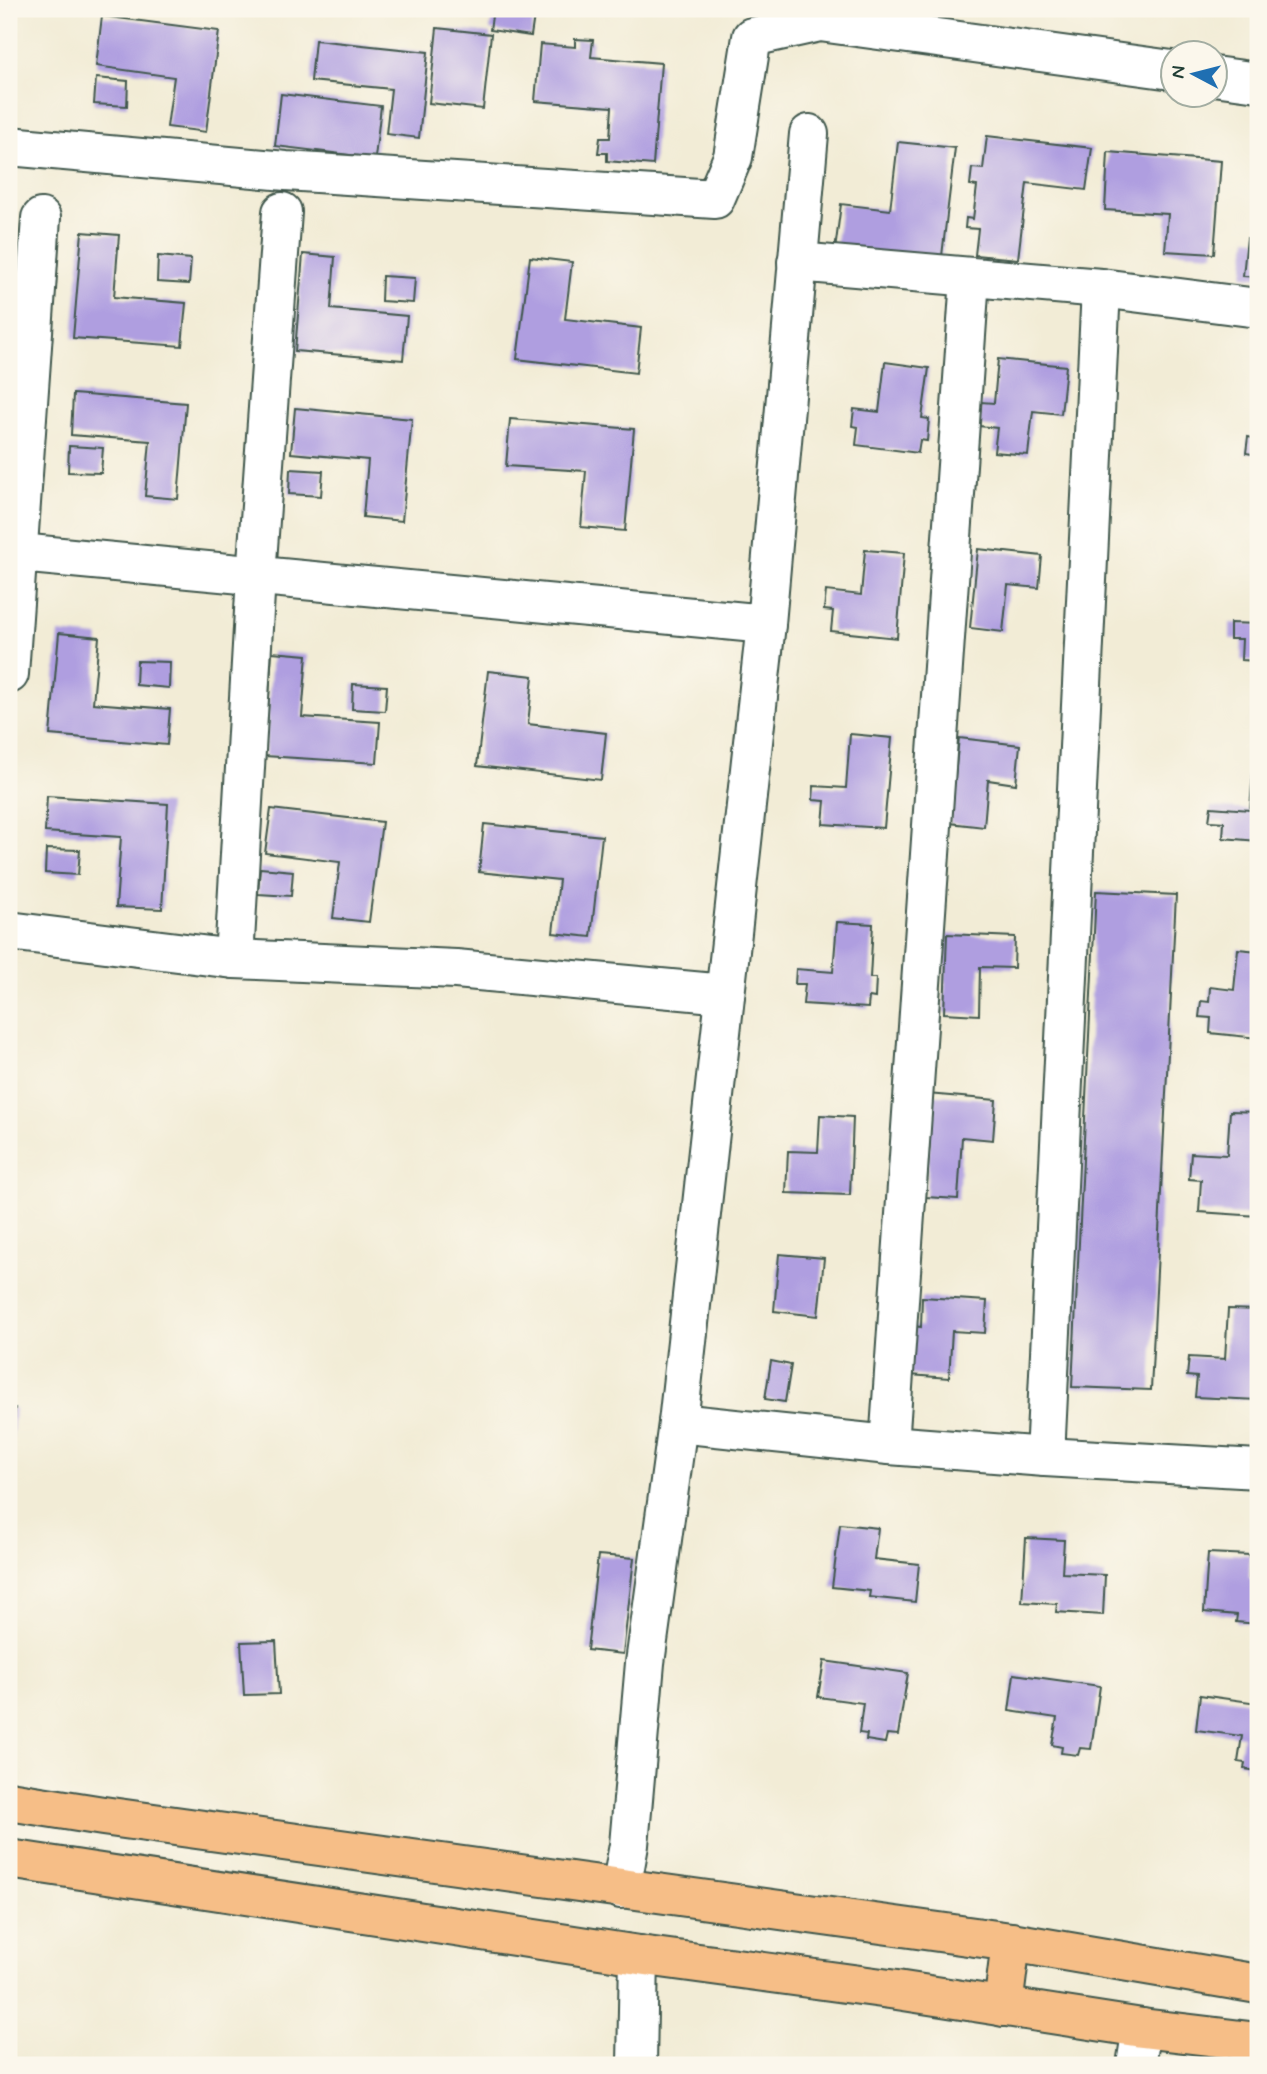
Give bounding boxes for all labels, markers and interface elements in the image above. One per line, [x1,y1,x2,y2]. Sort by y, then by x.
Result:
north arrow [1158,38,1228,108]
text: N [1165,64,1192,80]

